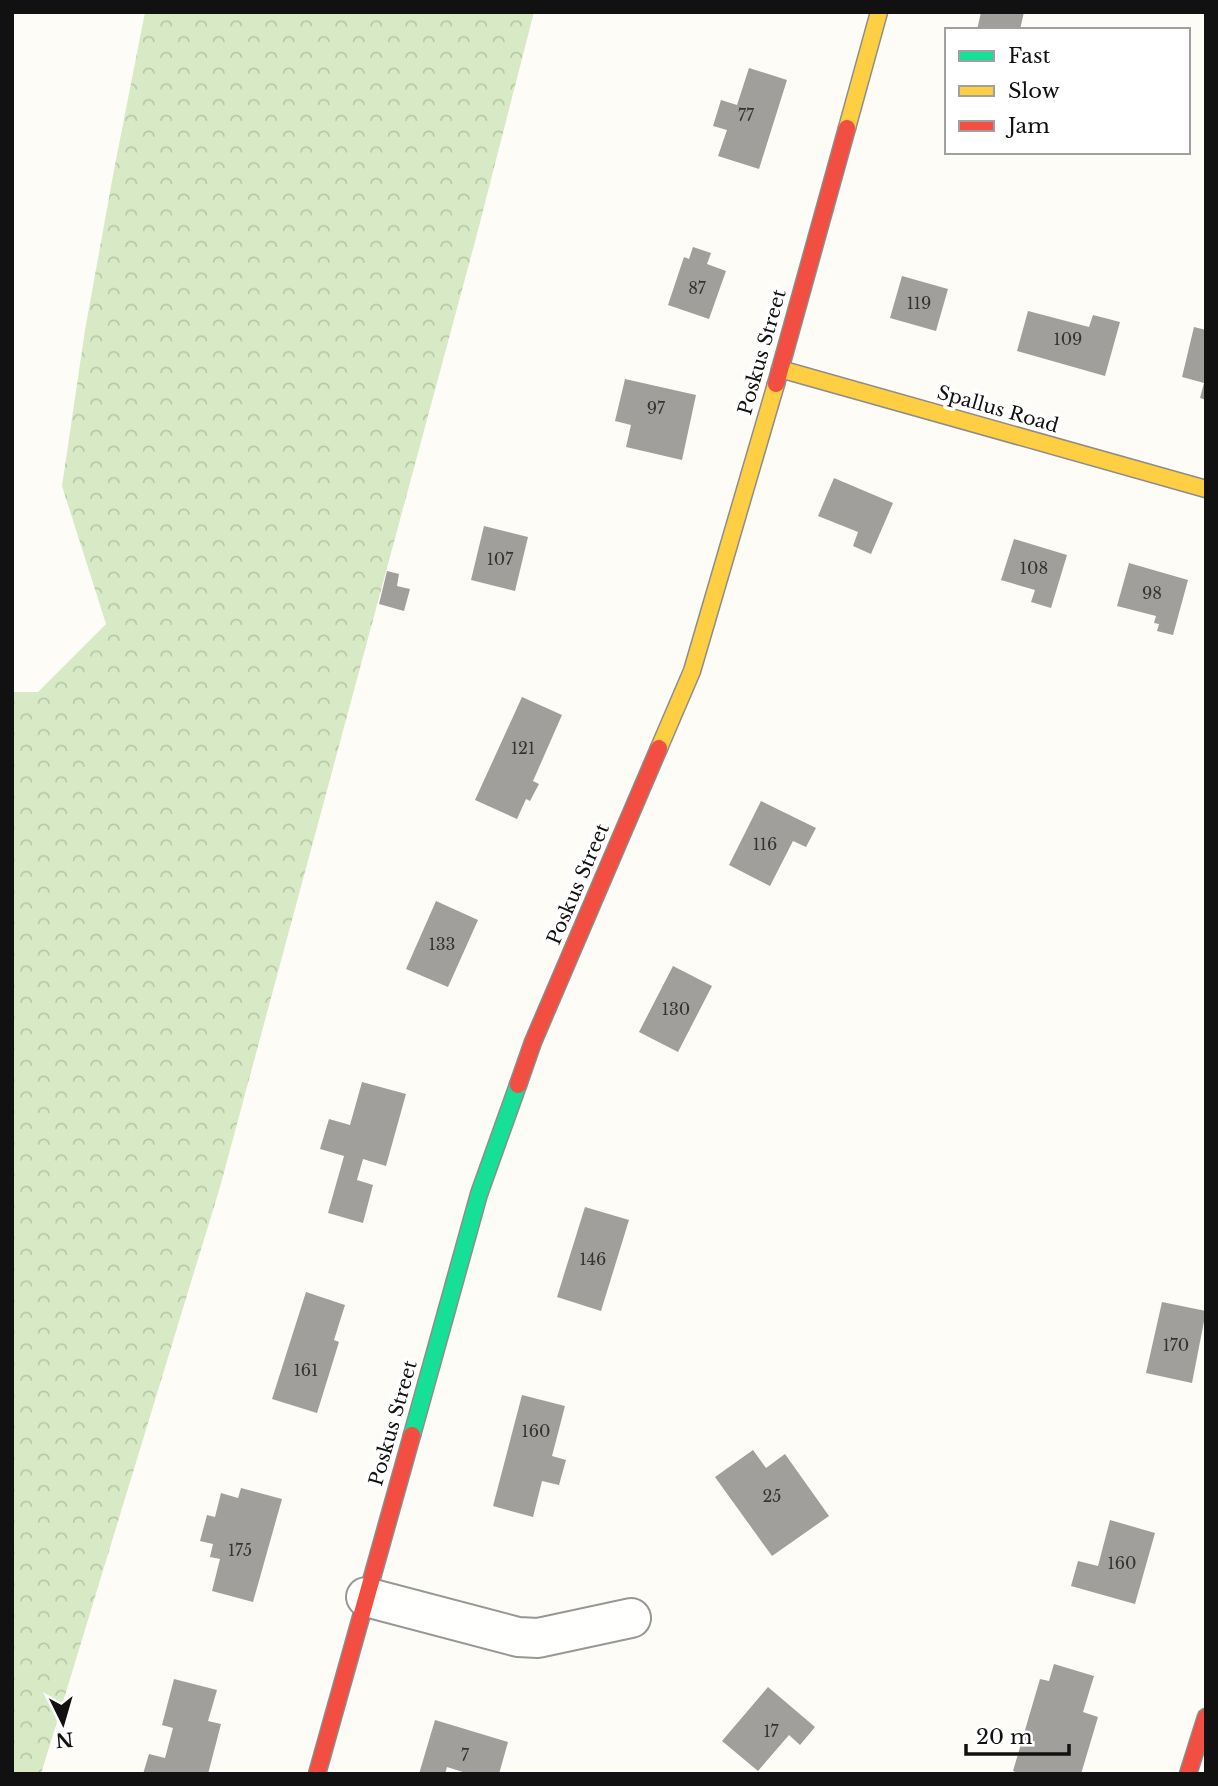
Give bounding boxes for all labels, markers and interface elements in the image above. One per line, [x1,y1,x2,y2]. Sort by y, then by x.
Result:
legend [945,28,1190,154]
text: Fast [1008,43,1050,69]
text: Slow [1008,78,1060,104]
house number: 77 [738,105,755,125]
text: Jam [1005,113,1050,139]
house number: 87 [688,278,707,298]
street label: Poskus Street [733,286,791,417]
house number: 119 [907,293,931,313]
house number: 109 [1054,329,1082,349]
street label: Spallus Road [935,381,1062,437]
house number: 97 [647,398,666,418]
house number: 107 [487,549,514,569]
house number: 108 [1020,558,1048,578]
house number: 98 [1142,583,1162,603]
house number: 121 [511,738,535,758]
street label: Poskus Street [542,819,614,948]
house number: 116 [753,834,777,854]
house number: 133 [429,934,455,954]
house number: 130 [662,999,690,1019]
house number: 146 [580,1249,606,1269]
house number: 170 [1163,1335,1189,1355]
street label: Poskus Street [364,1357,422,1488]
house number: 161 [294,1360,318,1380]
house number: 160 [522,1421,550,1441]
house number: 25 [763,1486,781,1506]
house number: 175 [228,1540,252,1560]
house number: 160 [1108,1553,1136,1573]
north arrow [28,1688,98,1758]
scale bar [966,1712,1069,1756]
house number: 17 [763,1721,780,1741]
text: 20 m [976,1724,1033,1750]
text: N [54,1727,74,1752]
house number: 7 [461,1745,470,1765]

